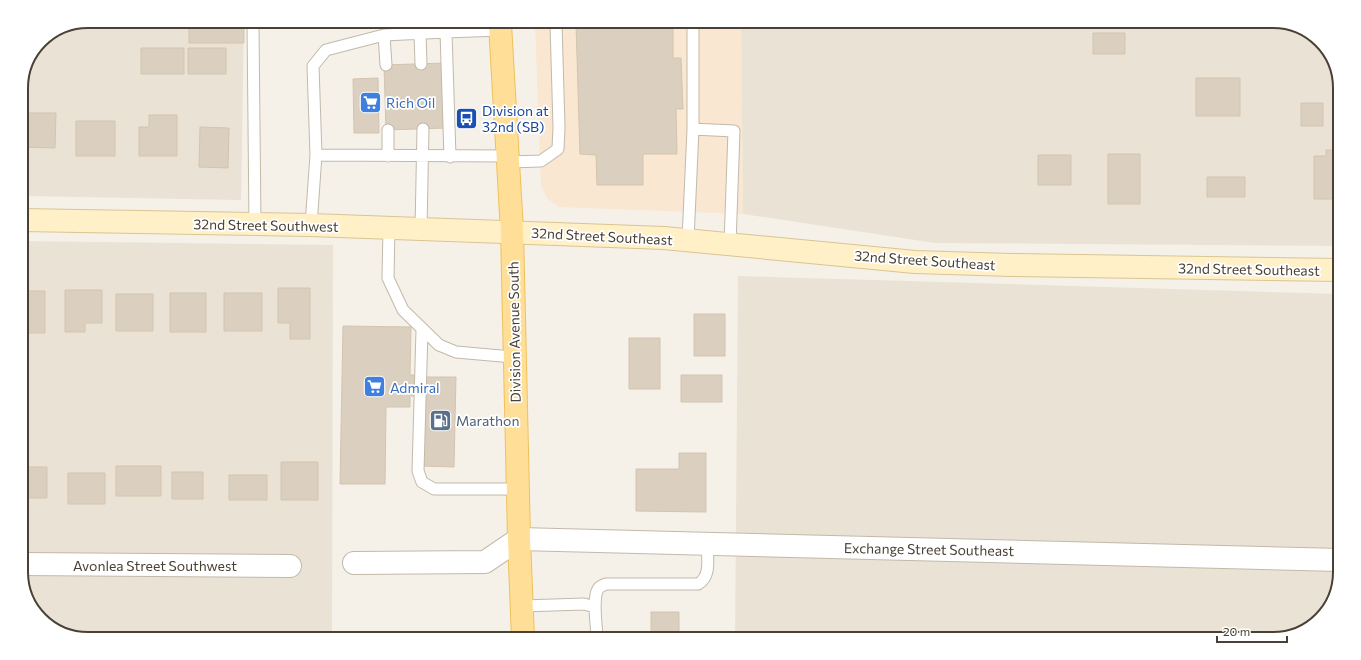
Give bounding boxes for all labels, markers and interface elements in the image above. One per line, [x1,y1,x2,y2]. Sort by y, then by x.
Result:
supermarket icon: Rich Oil [358,89,384,115]
place label: Rich Oil [386,94,435,111]
place label: Division at 32nd (SB) [482,102,549,135]
bus stop icon: Division at 32nd (SB) [454,105,480,131]
street label: 32nd Street Southwest [193,215,339,235]
street label: 32nd Street Southeast [531,224,673,248]
street label: 32nd Street Southeast [854,247,997,273]
street label: 32nd Street Southeast [1178,259,1320,279]
street label: Division Avenue South [504,261,524,403]
supermarket icon: Admiral [362,374,388,400]
place label: Admiral [390,379,440,396]
fuel station icon: Marathon [428,407,454,433]
place label: Marathon [456,412,520,429]
street label: Exchange Street Southeast [844,539,1015,559]
street label: Avonlea Street Southwest [73,557,237,574]
scale bar [1217,618,1287,644]
text: 20 m [1223,624,1250,638]

